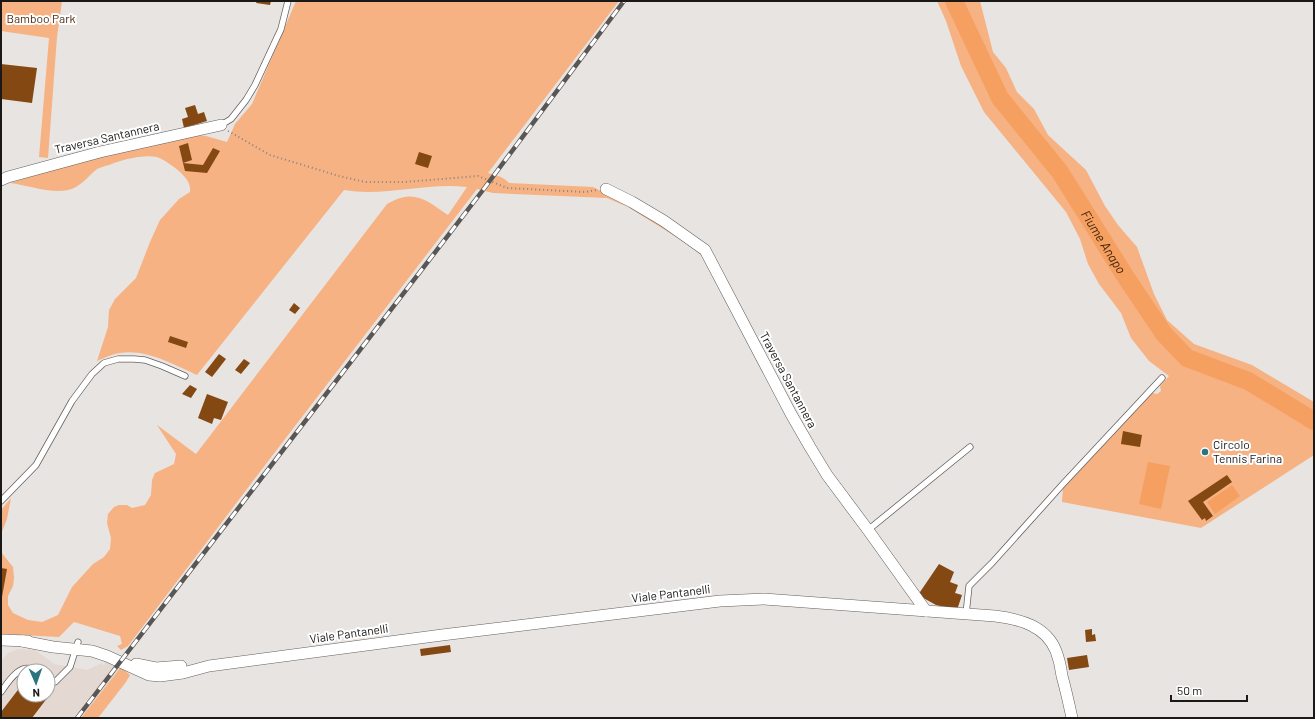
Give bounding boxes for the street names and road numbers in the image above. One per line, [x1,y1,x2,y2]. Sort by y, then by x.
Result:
street label: Traversa Santannera [53,118,160,156]
street label: Traversa Santannera [758,329,820,430]
street label: Viale Pantanelli [631,581,711,605]
street label: Viale Pantanelli [309,621,389,645]

